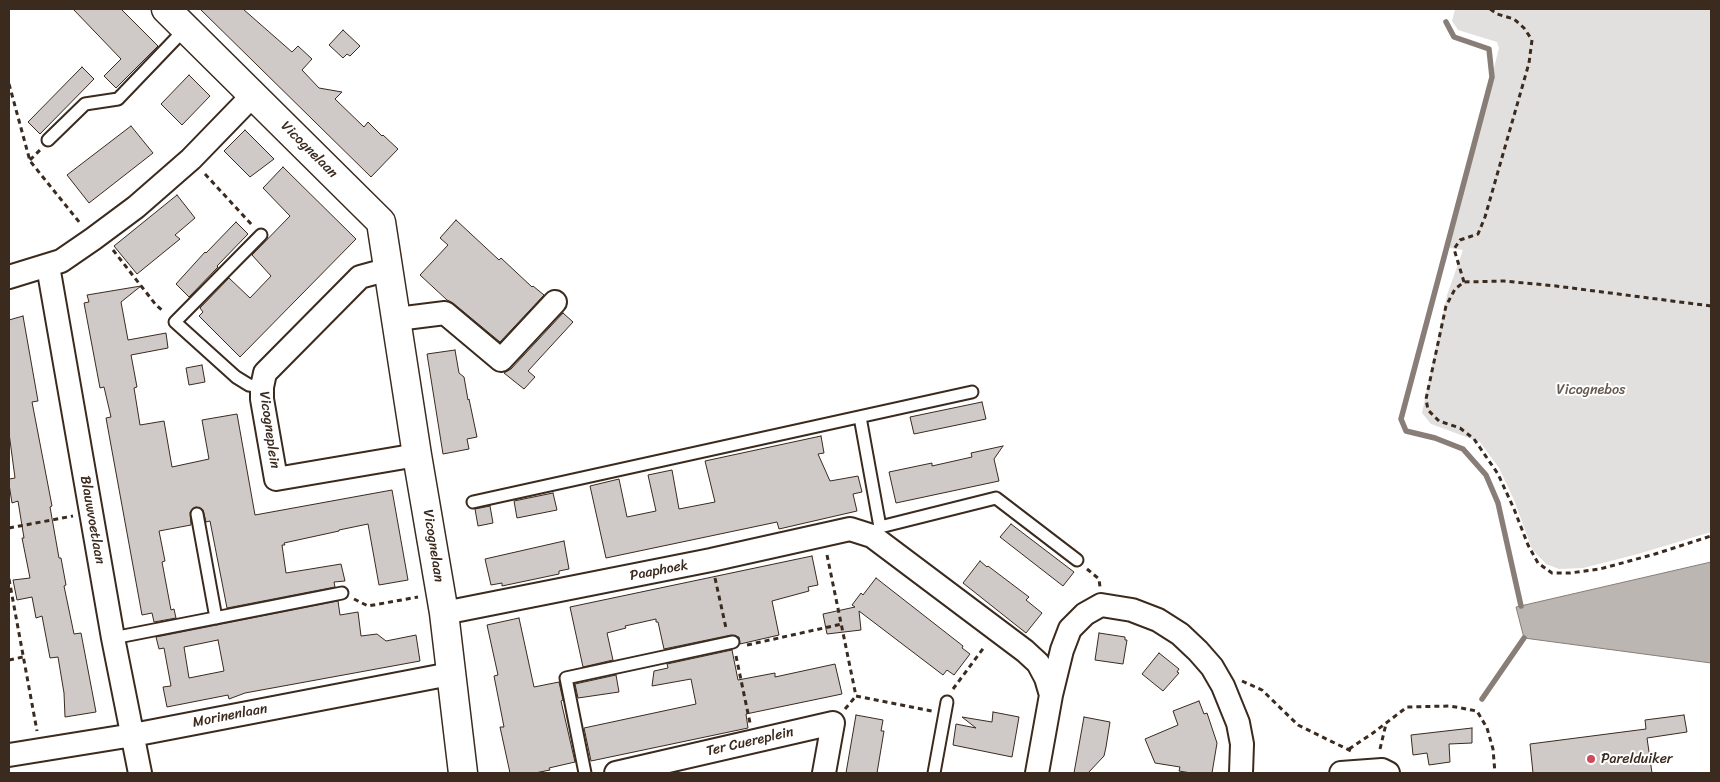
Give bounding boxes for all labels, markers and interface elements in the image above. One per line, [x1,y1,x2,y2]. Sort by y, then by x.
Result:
street label: Vicognelaan [277,118,341,182]
park label: Vicognebos [1557,382,1625,398]
street label: Vicogneplein [255,390,283,470]
street label: Blauwvoetlaan [76,475,108,565]
street label: Vicognelaan [419,508,447,584]
street label: Paaphoek [629,557,689,585]
street label: Morinenlaan [191,701,269,731]
street label: Ter Cuereplein [705,724,795,760]
place label: Parelduiker [1601,751,1673,767]
marker: Parelduiker [1585,753,1597,765]

